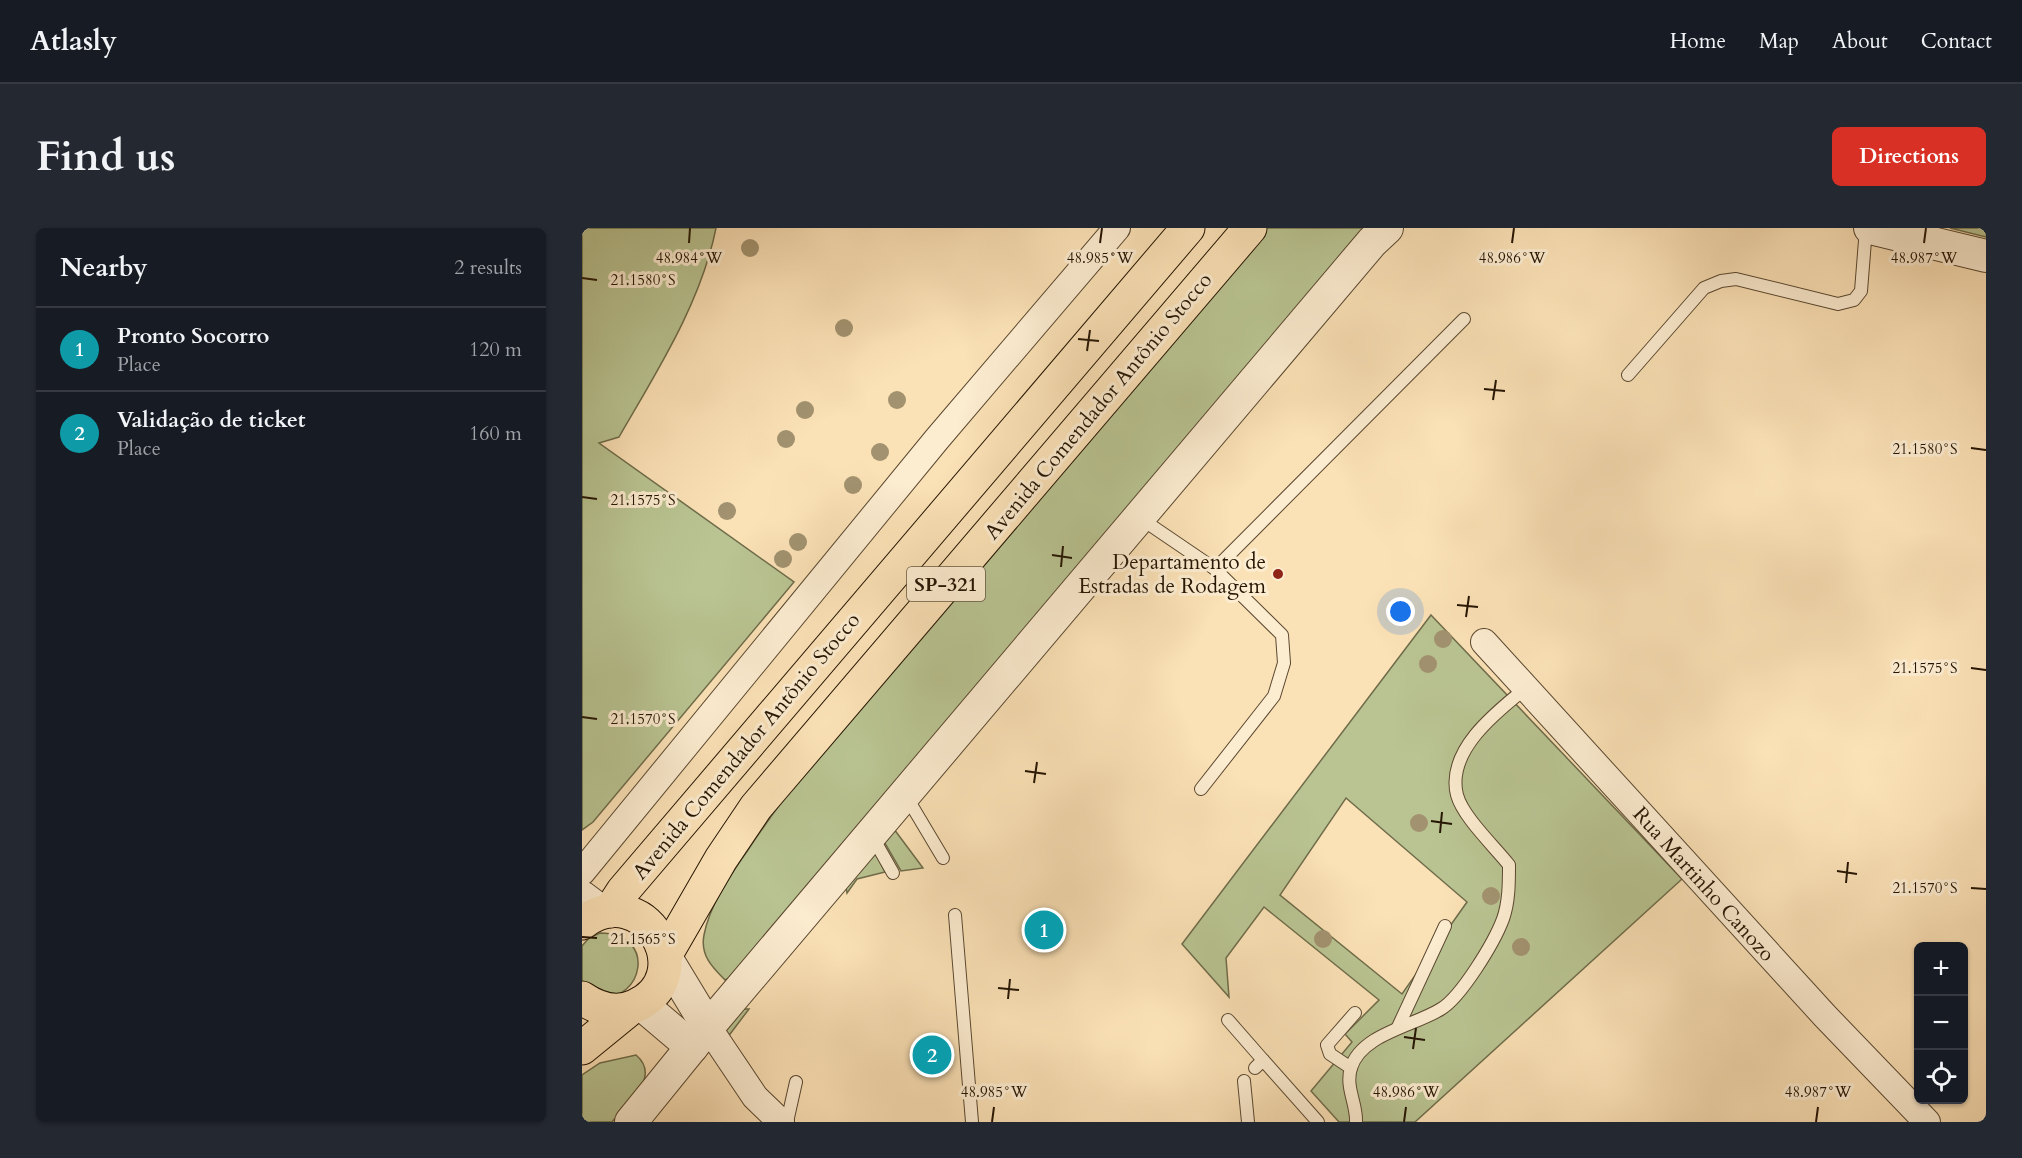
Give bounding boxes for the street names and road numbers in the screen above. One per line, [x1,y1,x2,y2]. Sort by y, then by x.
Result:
street label: Avenida Comendador Antônio Stocco [978,267,1219,546]
road number: SP-321 [907,567,985,601]
street label: Avenida Comendador Antônio Stocco [626,607,867,886]
street label: Rua Martinho Canozo [1626,801,1781,968]

